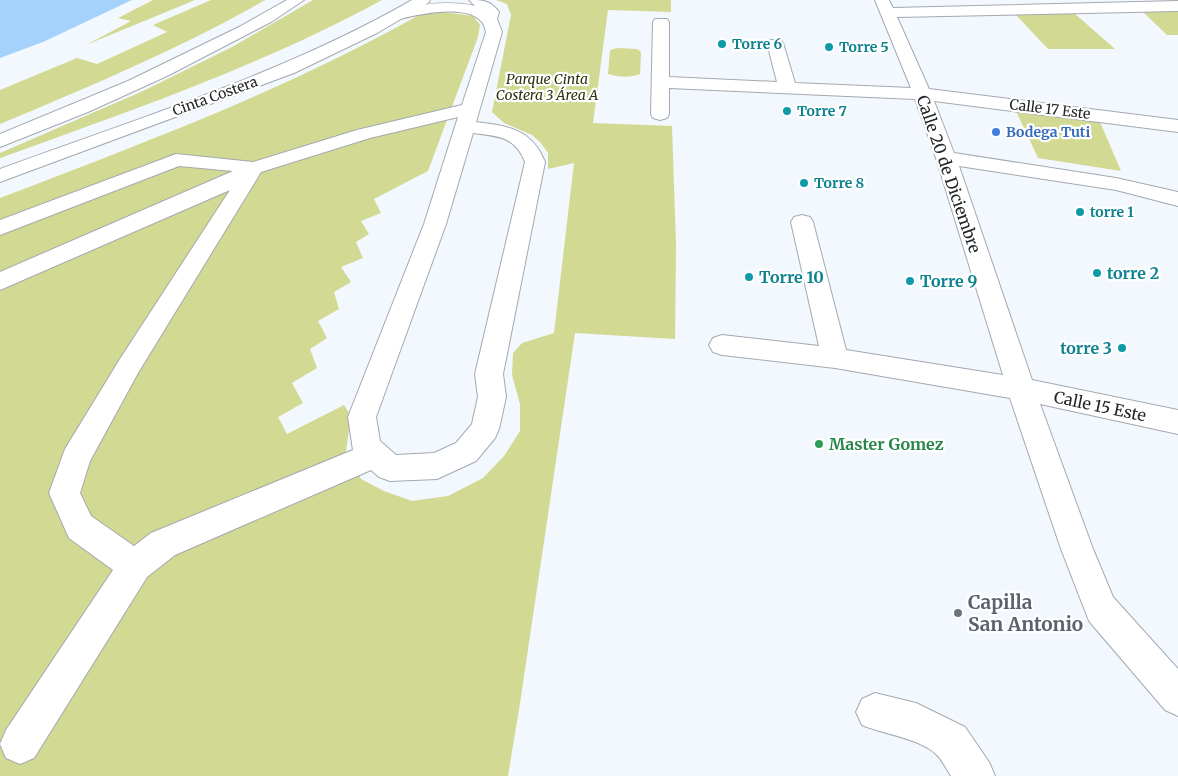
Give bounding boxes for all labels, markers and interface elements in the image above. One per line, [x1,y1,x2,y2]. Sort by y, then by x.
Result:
place label: Torre 6 [732,35,783,53]
marker: Torre 6 [716,38,728,50]
place label: Torre 5 [839,38,889,56]
marker: Torre 5 [823,41,835,53]
park label: Parque Cinta Costera 3 Área A [496,70,599,104]
street label: Cinta Costera [170,72,260,120]
street label: Calle 20 de Diciembre [913,92,985,256]
street label: Calle 17 Este [1008,95,1092,123]
place label: Torre 7 [797,102,847,120]
marker: Torre 7 [781,105,793,117]
place label: Bodega Tuti [1006,123,1090,141]
marker: Bodega Tuti [990,126,1002,138]
place label: Torre 8 [814,174,865,192]
marker: Torre 8 [798,177,810,189]
place label: torre 1 [1090,203,1134,221]
marker: torre 1 [1074,206,1086,218]
place label: torre 2 [1107,263,1159,283]
place label: Torre 10 [759,267,824,287]
marker: torre 2 [1091,267,1103,279]
marker: Torre 10 [743,271,755,283]
place label: Torre 9 [920,271,978,291]
marker: Torre 9 [904,275,916,287]
place label: torre 3 [1060,338,1112,358]
marker: torre 3 [1116,342,1128,354]
street label: Calle 15 Este [1052,386,1148,426]
place label: Master Gomez [829,434,944,454]
marker: Master Gomez [813,438,825,450]
place label: Capilla San Antonio [968,590,1083,636]
marker: Capilla San Antonio [952,607,964,619]

